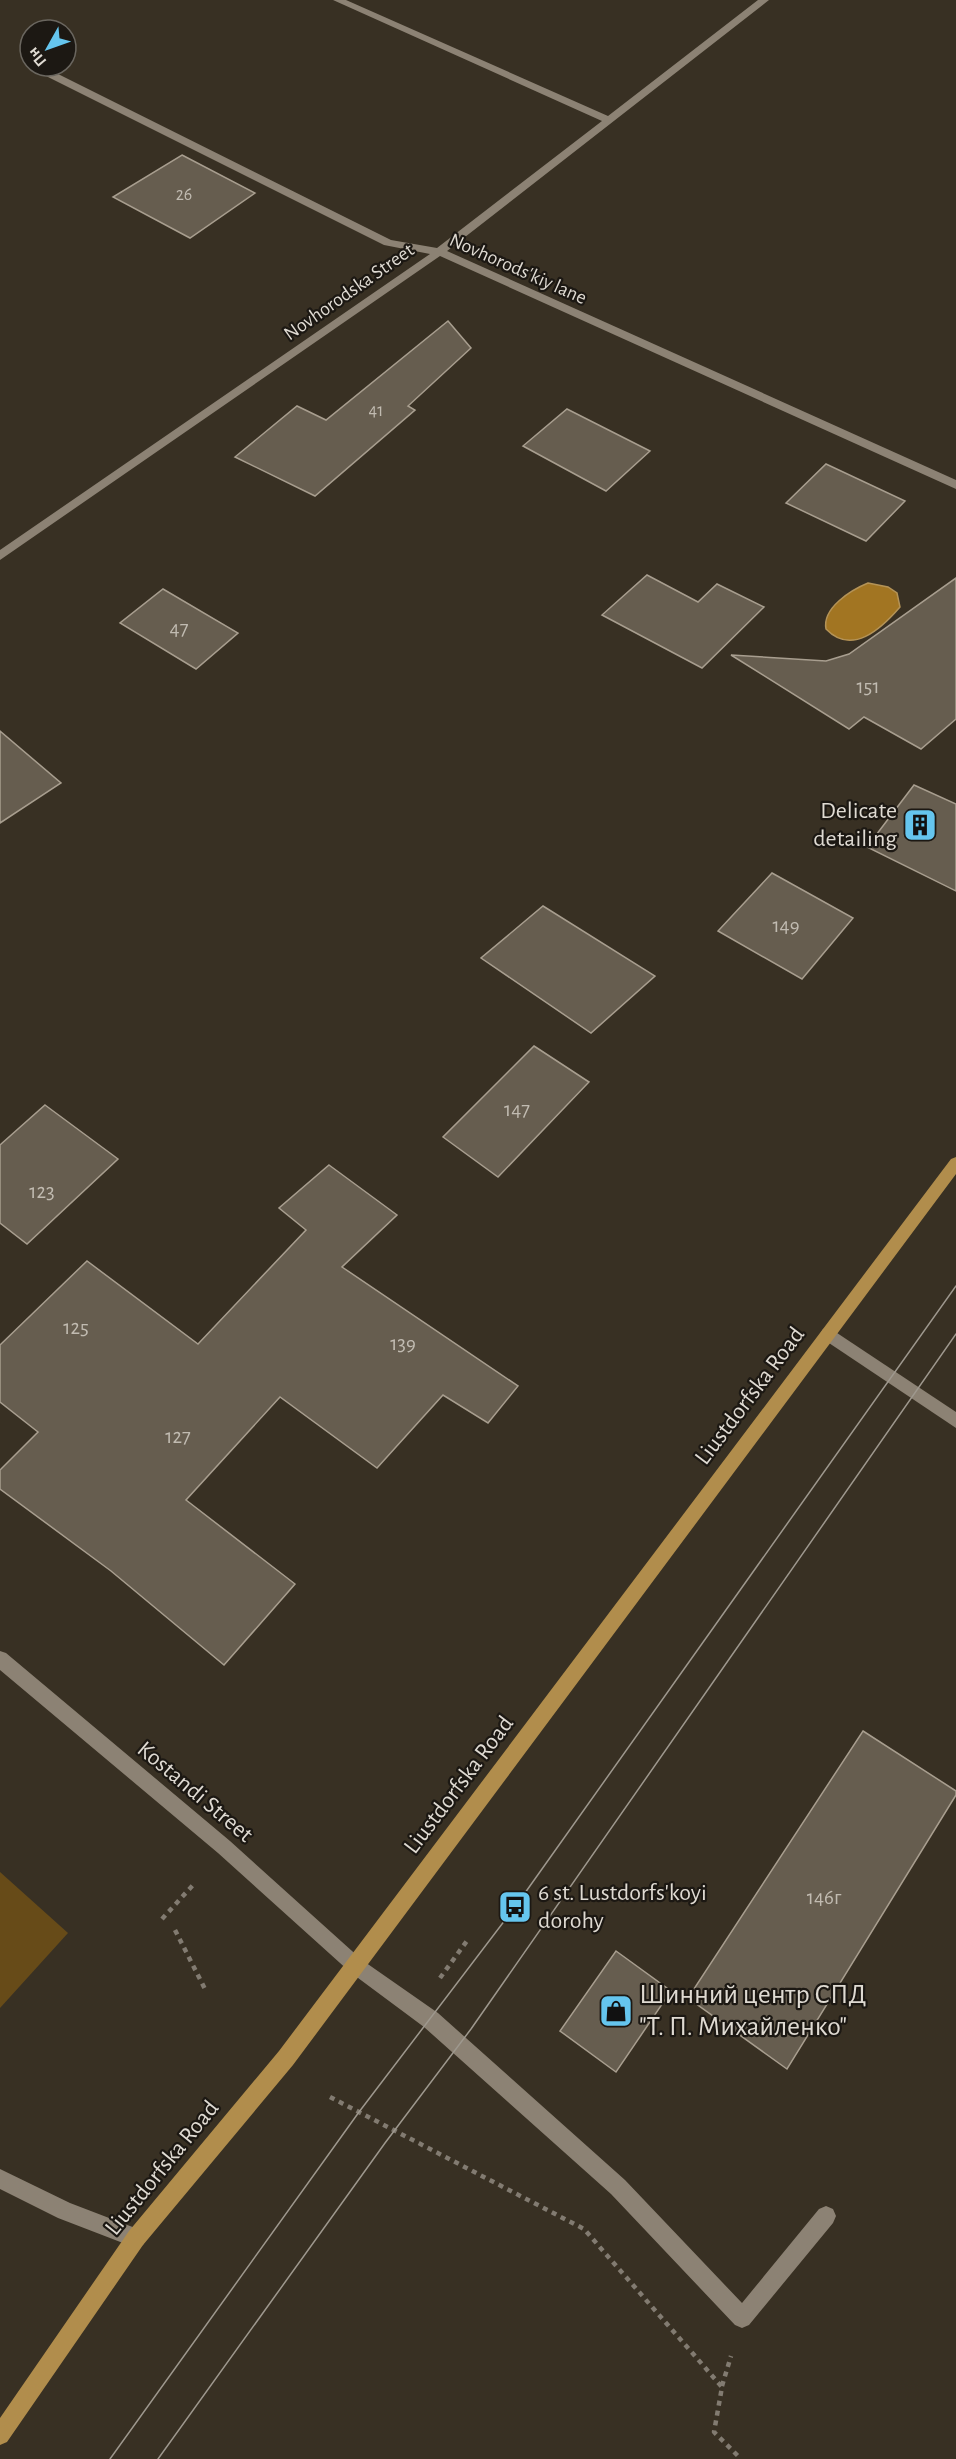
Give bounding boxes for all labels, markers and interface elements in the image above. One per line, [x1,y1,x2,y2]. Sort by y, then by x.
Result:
north arrow [18,18,78,78]
text: Пн [25,44,50,70]
house number: 26 [176,186,192,204]
street label: Novhorods'kiy lane [446,230,590,308]
street label: Novhorodska Street [280,239,418,344]
house number: 41 [369,402,383,420]
house number: 47 [170,618,189,639]
house number: 151 [856,676,880,697]
place label: Delicate detailing [813,799,897,851]
building icon: Delicate detailing [902,807,938,843]
house number: 149 [772,915,800,936]
house number: 147 [504,1099,530,1120]
house number: 123 [29,1181,55,1202]
house number: 125 [63,1317,89,1338]
street label: Liustdorfska Road [691,1323,809,1469]
house number: 139 [390,1333,416,1354]
house number: 127 [165,1426,191,1447]
street label: Liustdorfska Road [400,1712,518,1858]
street label: Kostandi Street [133,1737,258,1847]
place label: 6 st. Lustdorfs'koyi dorohy [538,1881,707,1933]
house number: 146г [807,1887,842,1908]
bus stop icon: 6 st. Lustdorfs'koyi dorohy [497,1889,533,1925]
place label: Шинний центр СПД "Т. П. Михайленко" [639,1981,867,2041]
shop icon: Шинний центр СПД "Т. П. Михайленко" [598,1993,634,2029]
street label: Liustdorfska Road [101,2096,223,2240]

